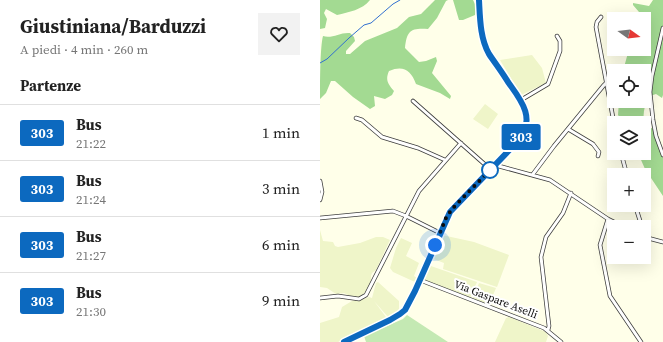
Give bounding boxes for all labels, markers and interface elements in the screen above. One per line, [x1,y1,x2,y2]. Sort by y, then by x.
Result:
north arrow [607,12,651,56]
map controls [607,12,651,264]
text: Giustiniana/Barduzzi [20,13,206,39]
button: heart [258,13,300,55]
text: A piedi · 4 min · 260 m [20,41,148,58]
button: locate [607,64,651,108]
text: Partenze [20,75,81,96]
text: Bus [76,114,102,135]
button: layers [607,116,651,160]
text: 1 min [262,122,300,143]
text: 303 [31,123,53,143]
line badge: 303 [498,124,544,150]
text: 303 [510,127,532,147]
text: 21:22 [76,135,106,152]
unlabelled marker [481,161,499,179]
button: + [607,168,651,212]
text: Bus [76,170,102,191]
text: 3 min [262,178,300,199]
text: 303 [31,179,53,199]
text: 21:24 [76,191,106,208]
button: − [607,220,651,264]
text: Bus [76,226,102,247]
text: 6 min [262,234,300,255]
text: 303 [31,235,53,255]
your location [425,235,445,255]
text: 21:27 [76,247,106,264]
street label: Via Gaspare Aselli [452,277,540,322]
text: Bus [76,282,102,303]
text: 9 min [262,290,300,311]
text: 303 [31,291,53,311]
text: 21:30 [76,303,106,320]

